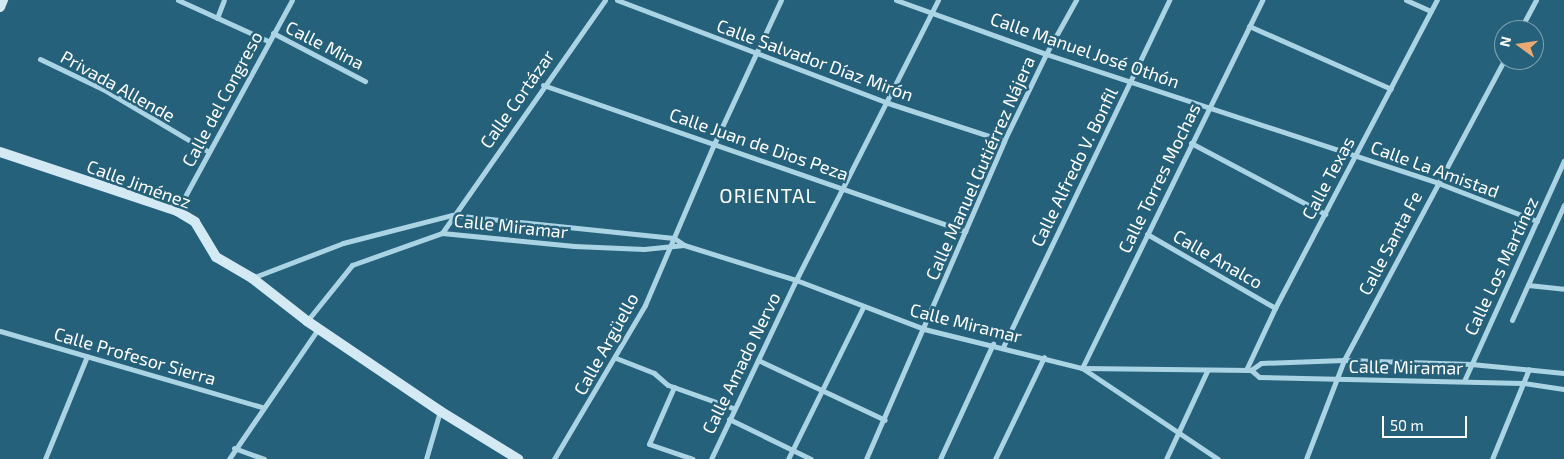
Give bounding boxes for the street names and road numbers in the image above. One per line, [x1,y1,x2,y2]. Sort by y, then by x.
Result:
street label: Calle Manuel José Othón [987,7,1183,93]
street label: Calle Salvador Díaz Mirón [714,14,916,106]
street label: Calle Mina [282,16,368,74]
street label: Calle del Congreso [177,27,267,171]
street label: Privada Allende [57,46,179,126]
street label: Calle Cortázar [475,46,559,152]
street label: Calle Manuel Gutiérrez Nájera [921,52,1039,284]
street label: Calle Alfredo V. Bonfil [1026,83,1122,251]
street label: Calle Torres Mochas [1113,99,1205,257]
street label: Calle Juan de Dios Peza [666,103,852,185]
street label: Calle Texas [1297,133,1359,223]
street label: Calle La Amistad [1368,136,1502,202]
street label: Calle Jiménez [84,155,194,213]
street label: Calle Santa Fe [1354,187,1426,299]
street label: Calle Los Martínez [1459,193,1543,339]
street label: Calle Miramar [453,209,569,243]
street label: Calle Analco [1169,225,1267,293]
street label: Calle Argüello [569,289,643,399]
street label: Calle Amado Nervo [697,289,785,437]
street label: Calle Miramar [908,299,1024,347]
street label: Calle Profesor Sierra [51,322,219,390]
street label: Calle Miramar [1348,355,1464,379]

